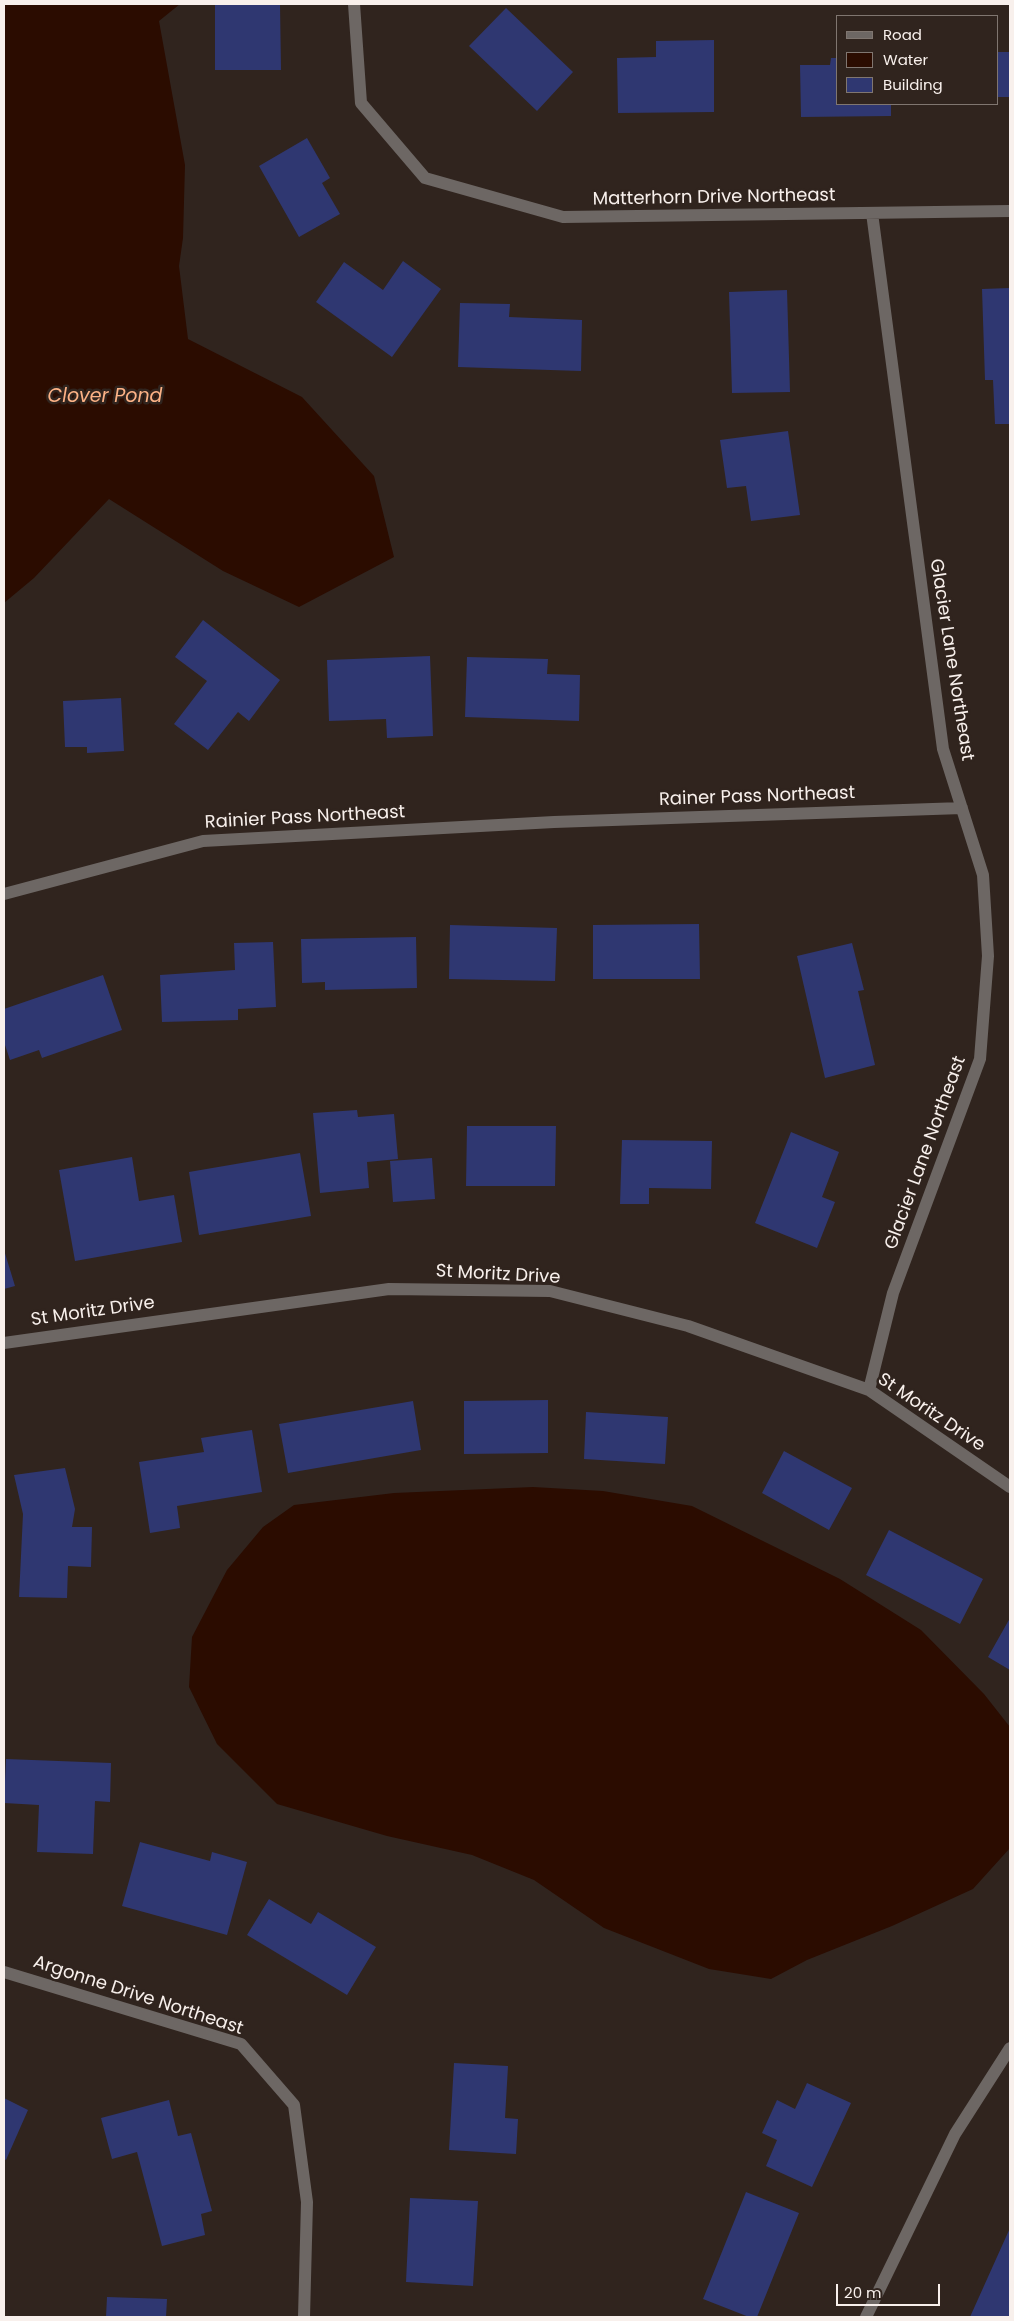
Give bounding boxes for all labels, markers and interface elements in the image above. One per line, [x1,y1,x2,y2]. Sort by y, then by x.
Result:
legend [836,15,999,105]
text: Road [883,24,922,45]
text: Water [883,49,928,70]
text: Building [883,74,943,95]
street label: Matterhorn Drive Northeast [592,185,836,211]
water label: Clover Pond [48,386,162,408]
street label: Glacier Lane Northeast [924,557,978,763]
street label: Rainer Pass Northeast [659,783,855,811]
street label: Rainier Pass Northeast [204,802,406,834]
street label: Glacier Lane Northeast [881,1053,971,1253]
street label: St Moritz Drive [435,1261,561,1289]
street label: St Moritz Drive [30,1293,156,1331]
street label: St Moritz Drive [873,1369,989,1457]
street label: Argonne Drive Northeast [30,1952,246,2040]
scale bar [839,2274,943,2306]
text: 20 m [844,2282,882,2303]

